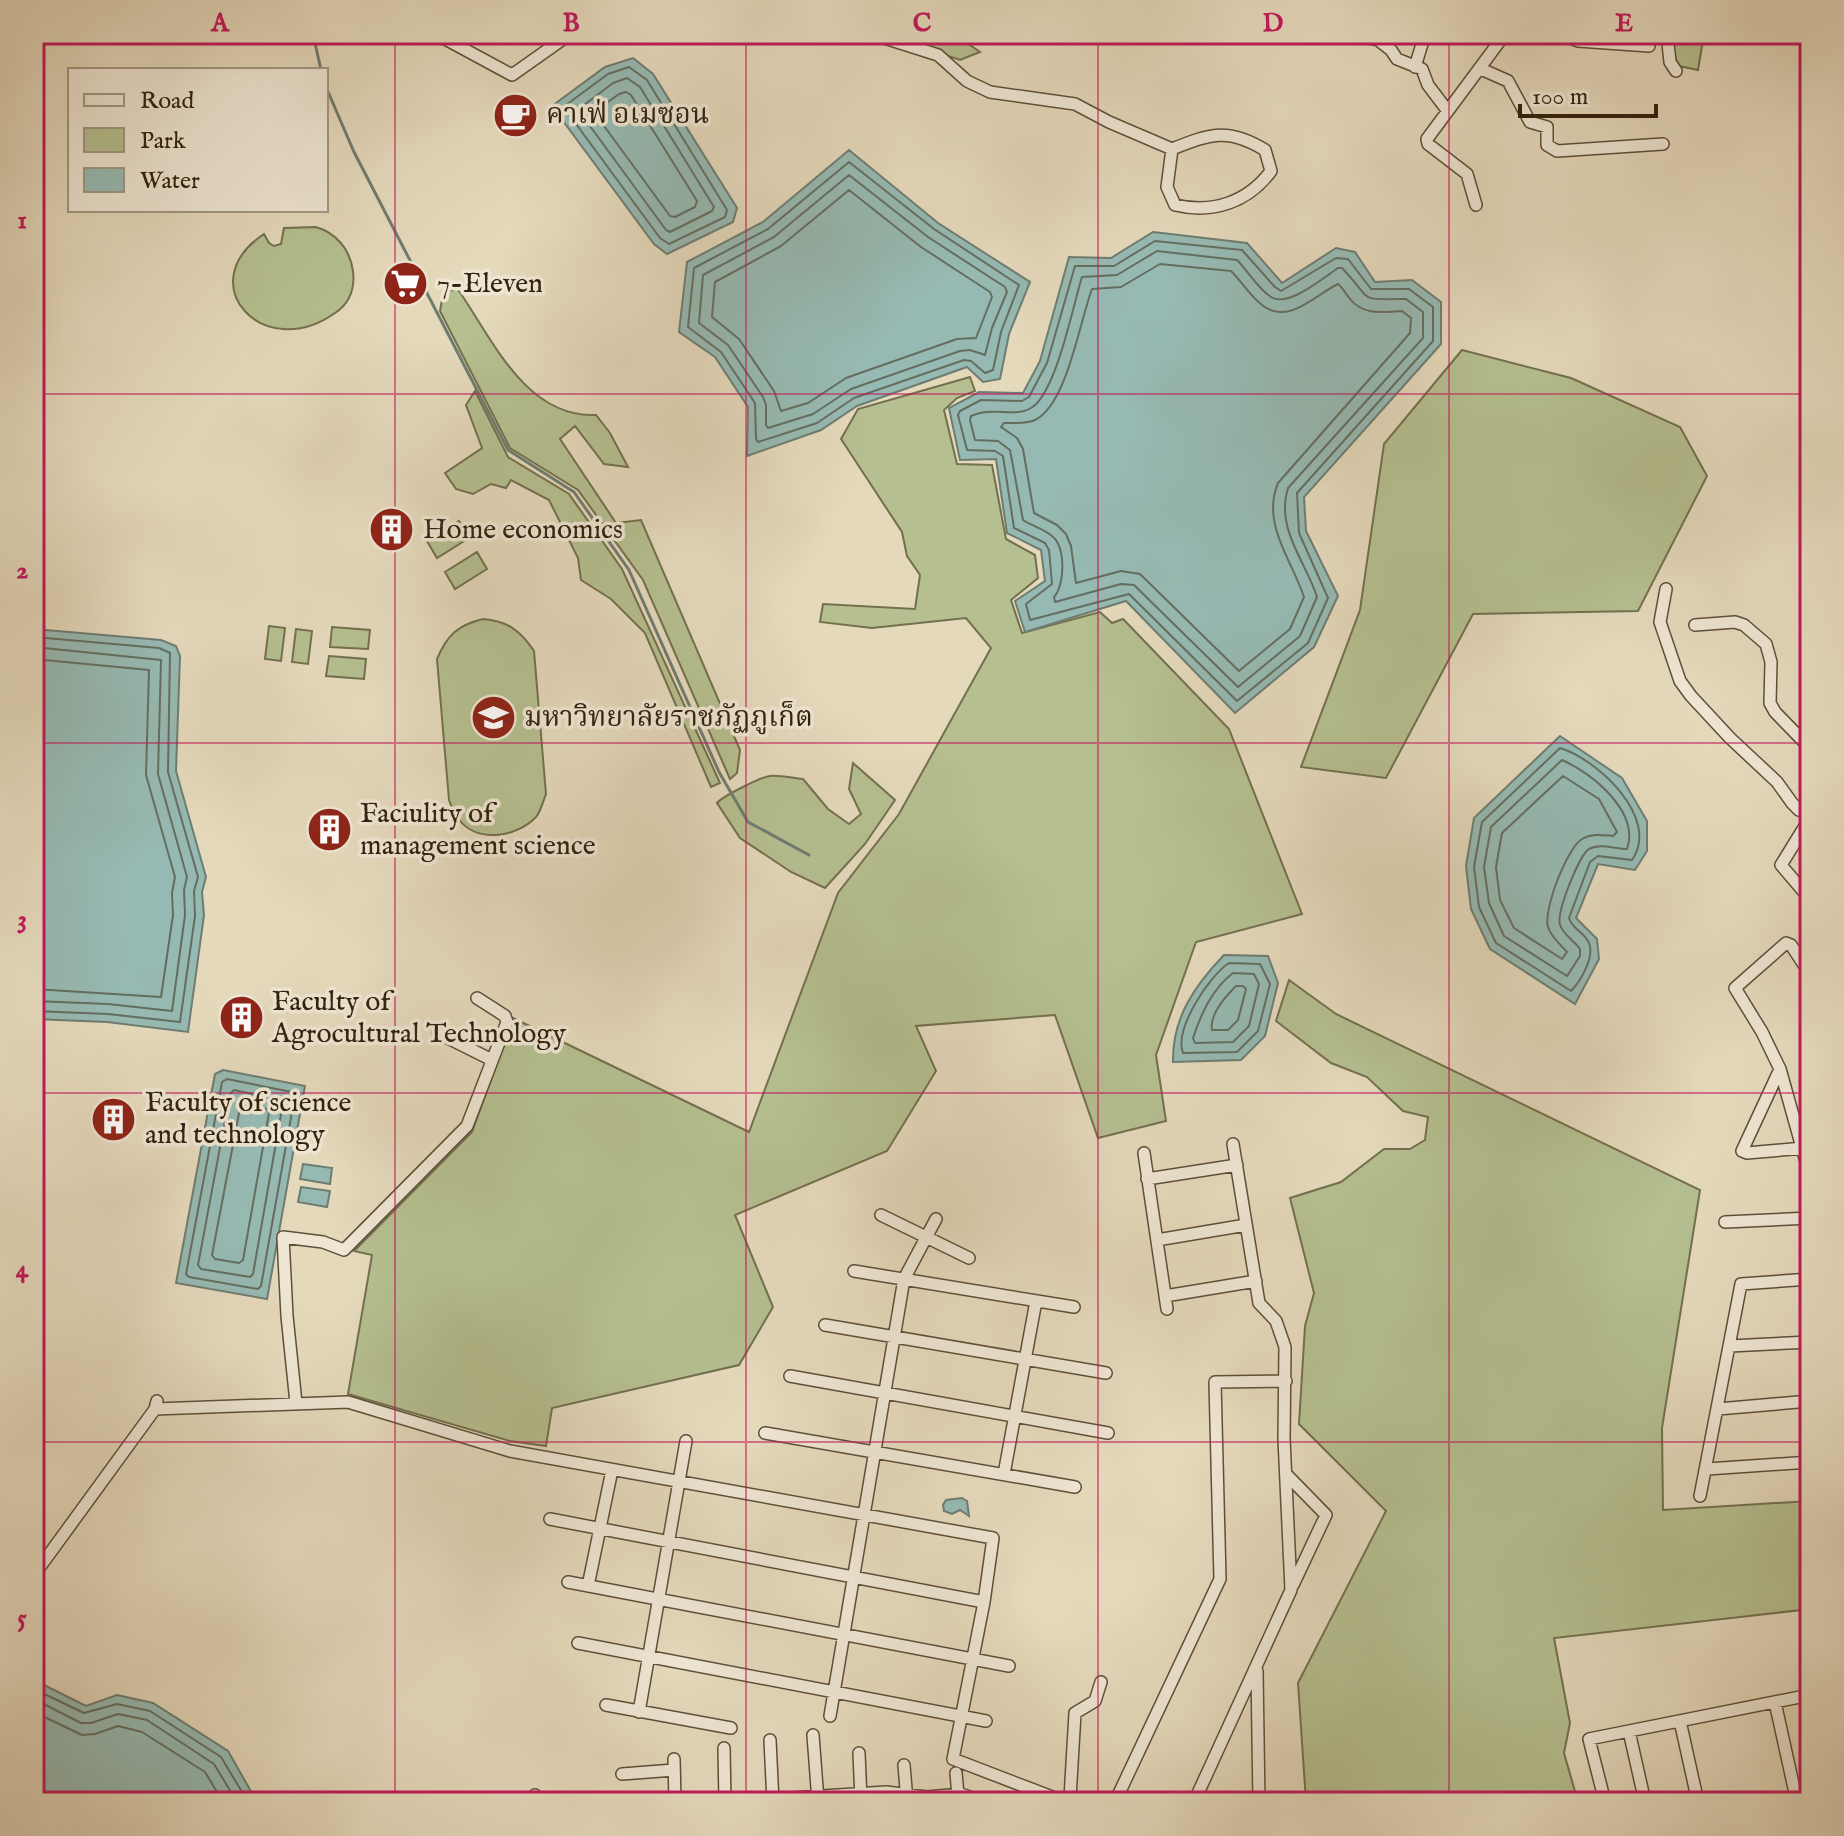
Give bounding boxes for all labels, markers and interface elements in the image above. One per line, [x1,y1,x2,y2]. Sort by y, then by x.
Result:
text: A [210,7,230,40]
text: B [562,7,580,40]
text: C [913,7,932,40]
text: D [1263,7,1284,40]
text: E [1615,7,1633,40]
legend [68,68,328,212]
scale bar [1520,68,1656,118]
text: 100 m [1532,82,1588,113]
text: Road [140,86,194,117]
cafe icon: คาเฟ่ อเมซอน [491,91,539,139]
place label: คาเฟ่ อเมซอน [546,98,709,133]
text: Park [140,126,186,157]
text: Water [140,166,200,197]
text: 1 [17,204,27,237]
supermarket icon: 7-Eleven [382,260,430,308]
place label: 7-Eleven [437,267,543,302]
building icon: Home economics [368,506,416,554]
place label: Home economics [423,513,623,548]
text: 2 [16,554,28,587]
school or university icon: มหาวิทยาลัยราชภัฏภูเก็ต [469,694,517,742]
place label: มหาวิทยาลัยราชภัฏภูเก็ต [524,700,813,736]
place label: Faciulity of management science [360,797,596,864]
building icon: Faciulity of management science [305,806,353,854]
text: 3 [17,903,27,936]
place label: Faculty of Agrocultural Technology [271,985,566,1052]
building icon: Faculty of Agrocultural Technology [217,994,265,1042]
place label: Faculty of science and technology [145,1086,351,1153]
building icon: Faculty of science and technology [90,1095,138,1143]
text: 4 [16,1253,30,1286]
text: 5 [17,1602,27,1635]

